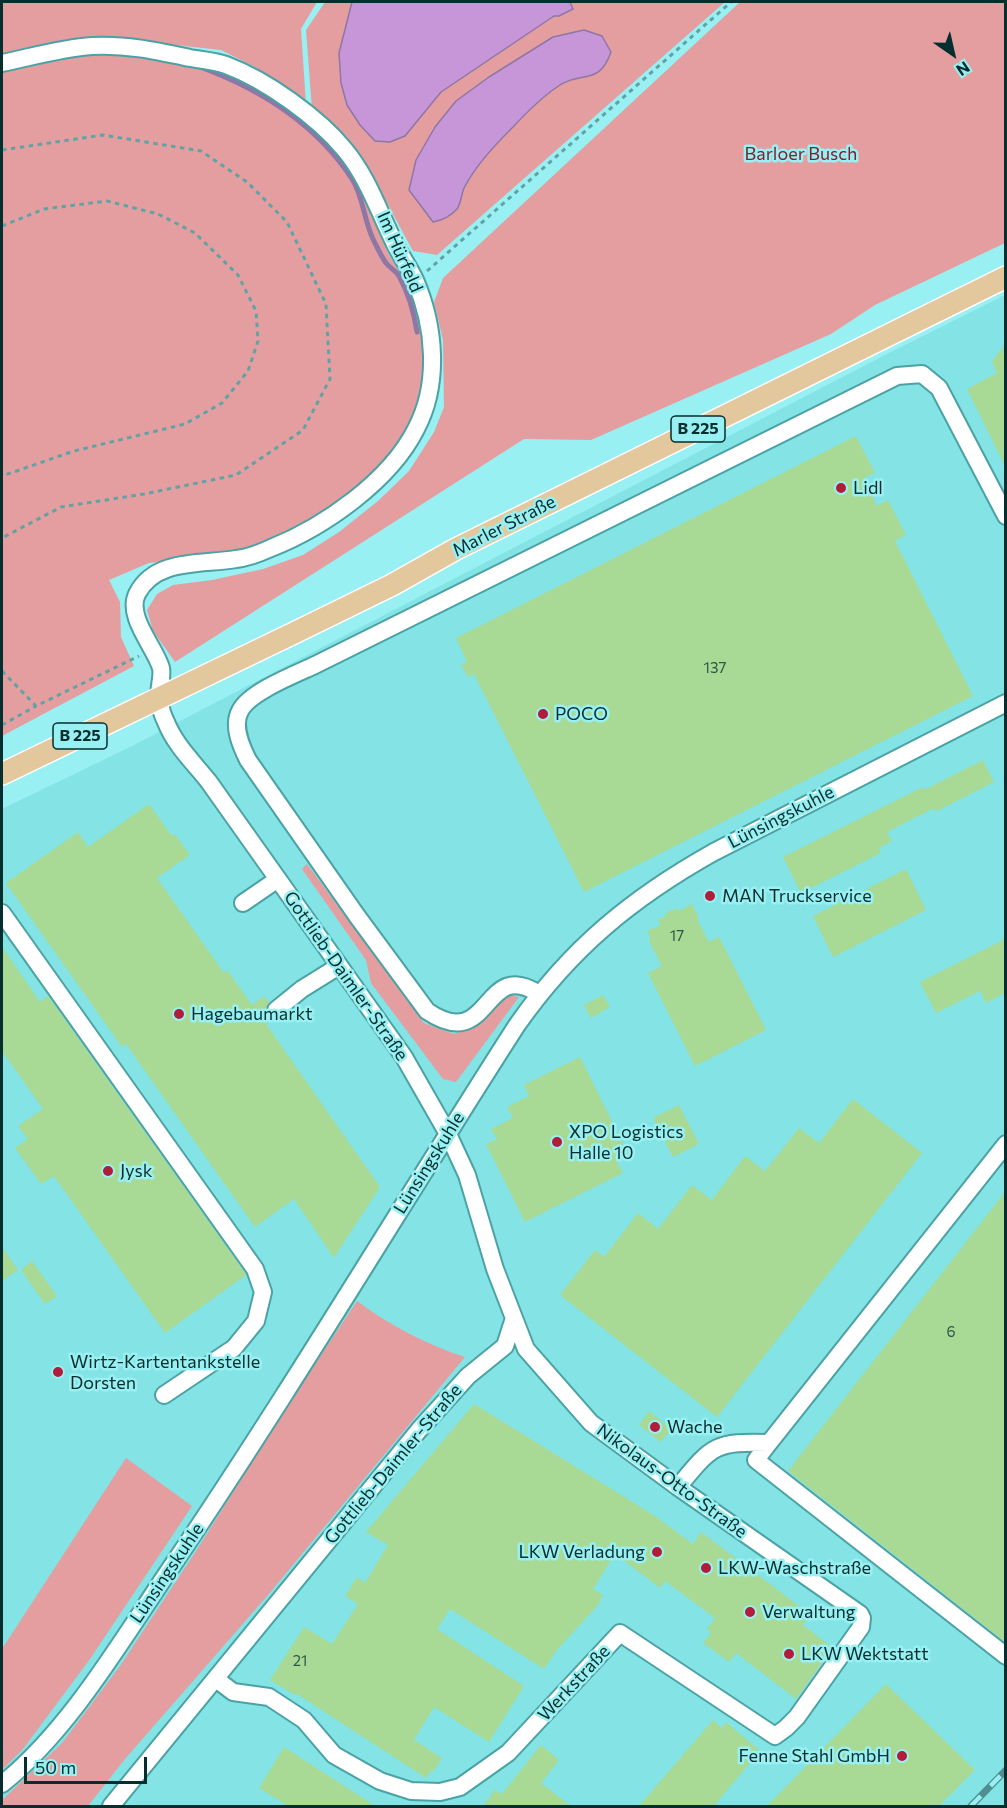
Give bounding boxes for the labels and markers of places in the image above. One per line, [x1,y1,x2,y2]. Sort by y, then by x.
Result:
place label: Lidl [853,477,883,499]
marker: Lidl [834,481,848,495]
place label: POCO [555,703,608,725]
marker: POCO [536,707,550,721]
place label: MAN Truckservice [722,885,872,907]
marker: MAN Truckservice [703,889,717,903]
place label: Hagebaumarkt [191,1003,313,1025]
marker: Hagebaumarkt [172,1007,186,1021]
place label: XPO Logistics Halle 10 [569,1121,683,1164]
marker: XPO Logistics Halle 10 [550,1135,564,1149]
place label: Jysk [120,1160,152,1182]
marker: Jysk [101,1164,115,1178]
place label: Wirtz-Kartentankstelle Dorsten [70,1351,260,1394]
marker: Wirtz-Kartentankstelle Dorsten [51,1365,65,1379]
place label: Wache [667,1416,723,1438]
marker: Wache [648,1420,662,1434]
place label: LKW Verladung [519,1541,645,1563]
marker: LKW Verladung [650,1545,664,1559]
place label: LKW-Waschstraße [718,1557,871,1579]
marker: LKW-Waschstraße [699,1561,713,1575]
place label: Verwaltung [762,1601,856,1623]
marker: Verwaltung [743,1605,757,1619]
place label: LKW Wektstatt [801,1643,929,1665]
marker: LKW Wektstatt [782,1647,796,1661]
place label: Fenne Stahl GmbH [738,1745,890,1767]
marker: Fenne Stahl GmbH [895,1749,909,1763]

